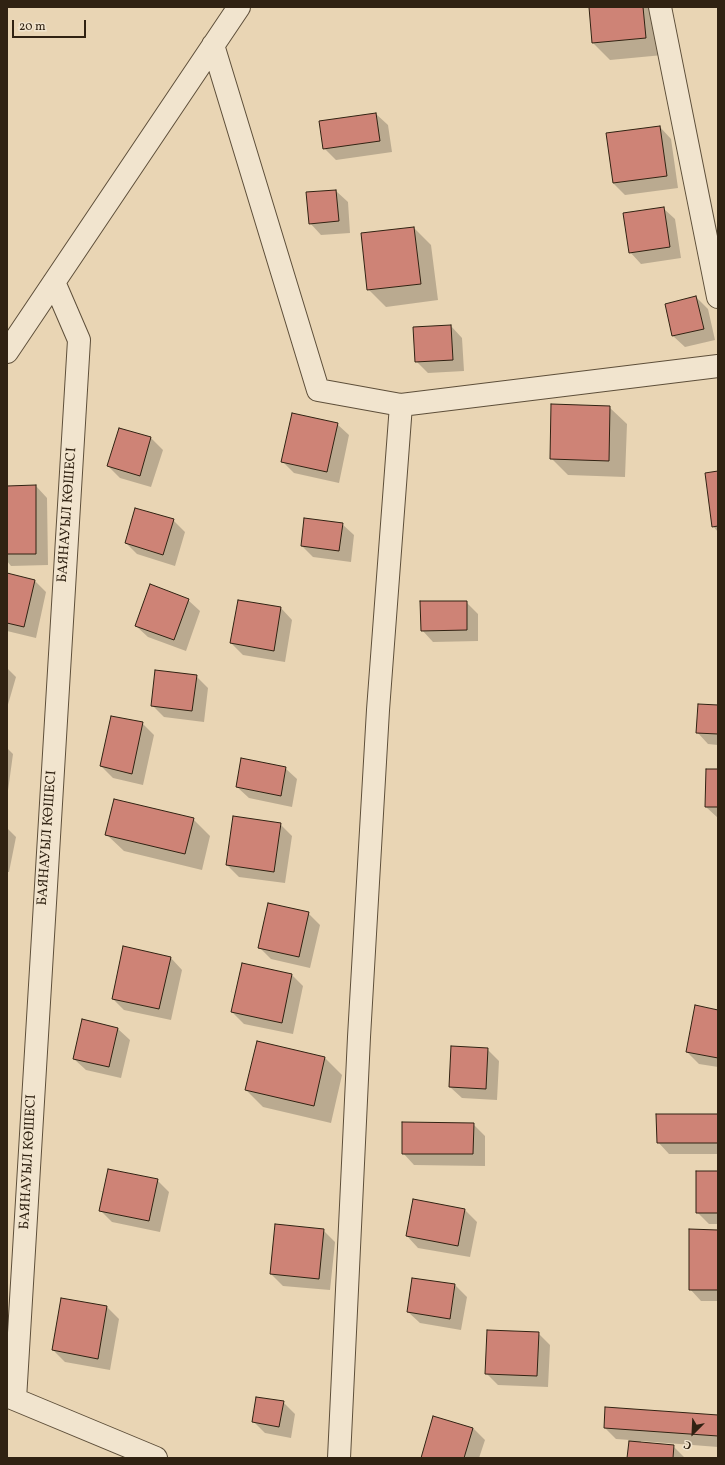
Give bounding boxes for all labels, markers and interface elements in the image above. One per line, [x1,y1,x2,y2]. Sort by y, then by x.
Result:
scale bar [14,12,88,38]
text: 20 m [19,19,46,35]
street label: БАЯНАУЫЛ КӨШЕСІ [55,447,81,583]
street label: БАЯНАУЫЛ КӨШЕСІ [35,770,61,906]
street label: БАЯНАУЫЛ КӨШЕСІ [17,1094,41,1230]
north arrow [673,1413,713,1453]
text: С [682,1436,694,1453]

